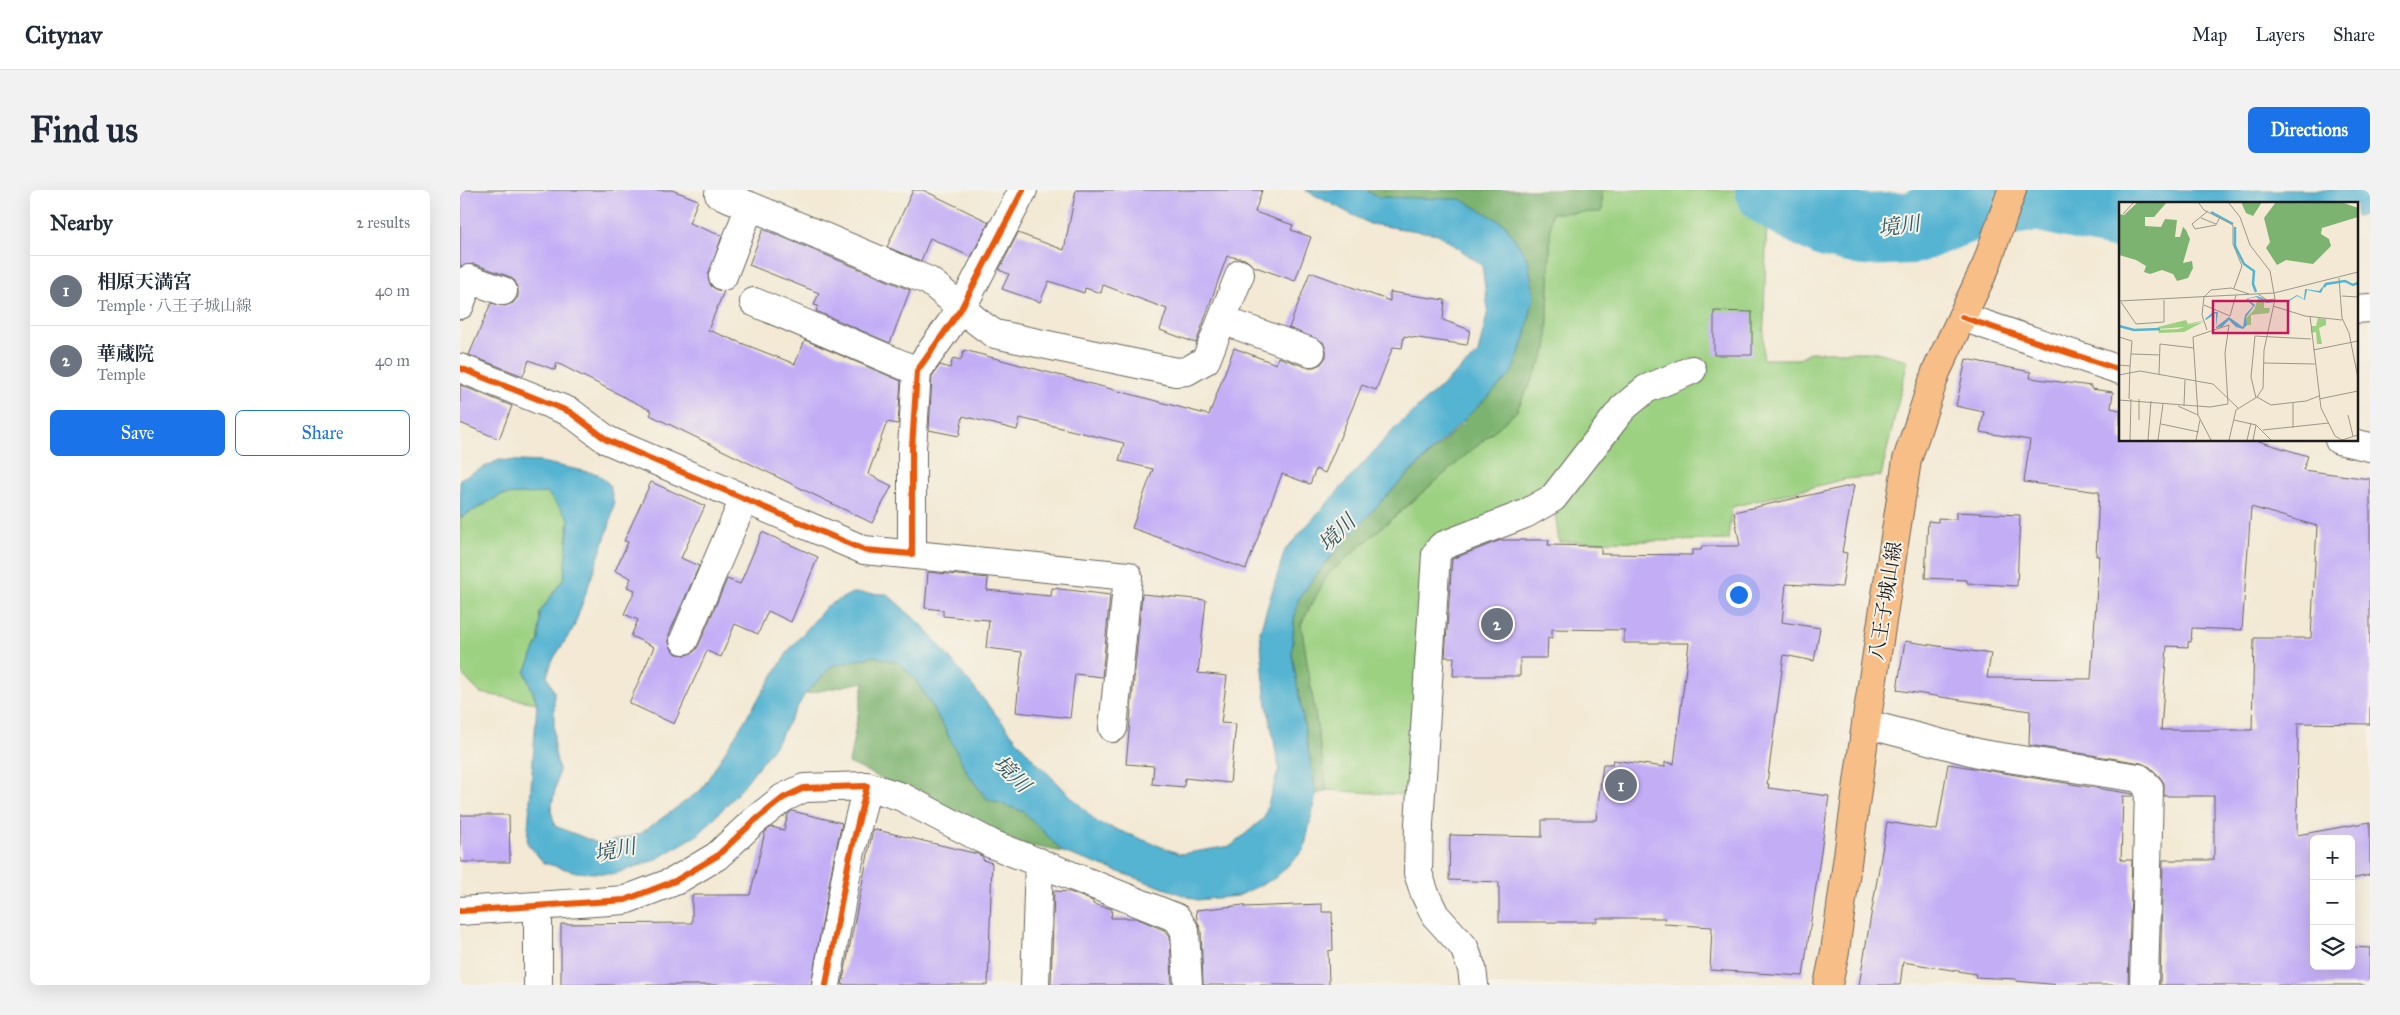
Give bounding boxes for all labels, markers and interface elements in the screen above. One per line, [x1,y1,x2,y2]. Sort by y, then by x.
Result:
text: Citynav [25,20,102,50]
text: Map [2192,24,2227,46]
text: Layers [2255,24,2305,46]
text: Share [2333,24,2375,46]
button: Directions [2248,107,2370,153]
text: Find us [30,109,138,152]
inset map [2119,202,2358,441]
text: Nearby [50,210,113,236]
water label: 境川 [1876,210,1924,242]
text: 2 results [356,213,410,232]
text: 相原天満宮 [97,270,192,293]
text: 1 [63,281,69,300]
text: 40 m [375,281,410,300]
text: Temple · 八王子城山線 [97,296,252,315]
text: 華蔵院 [97,342,154,365]
text: 2 [62,351,70,370]
text: 40 m [375,351,410,370]
text: Temple [97,365,146,384]
button: Save [50,410,225,456]
button: Share [235,410,410,456]
water label: 境川 [1313,508,1362,557]
street label: 八王子城山線 [1864,540,1906,662]
your location [1726,582,1752,608]
pin: 2 [1481,605,1513,643]
water label: 境川 [988,750,1037,799]
pin: 1 [1605,766,1637,804]
water label: 境川 [592,833,640,867]
map controls [2310,835,2355,970]
button: + [2310,835,2355,880]
button: − [2310,880,2355,925]
button: layers [2310,925,2355,970]

